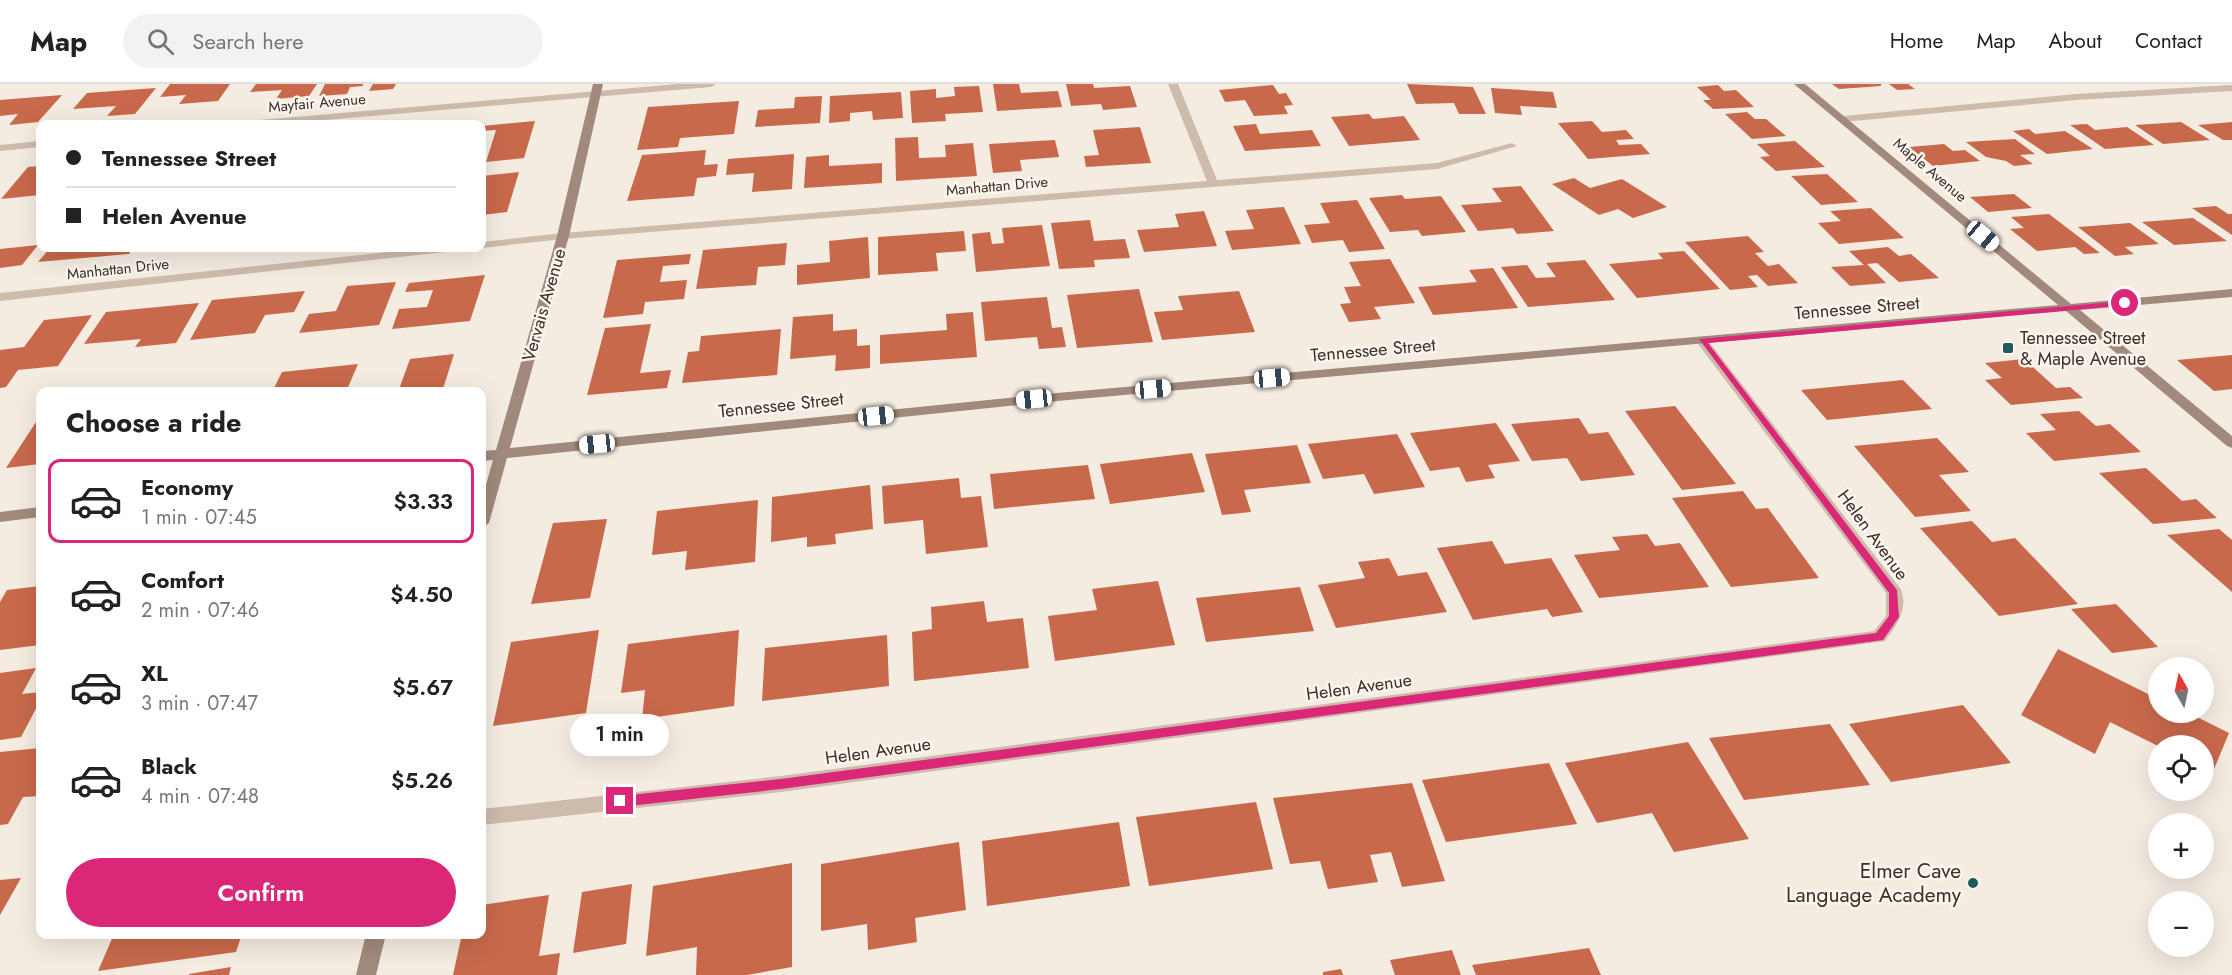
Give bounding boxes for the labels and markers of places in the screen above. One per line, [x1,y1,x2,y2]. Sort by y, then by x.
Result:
place label: Tennessee Street & Maple Avenue [2020,325,2146,372]
marker: Tennessee Street & Maple Avenue [2001,341,2015,355]
place label: Elmer Cave Language Academy [1786,856,1962,910]
marker: Elmer Cave Language Academy [1966,876,1980,890]

